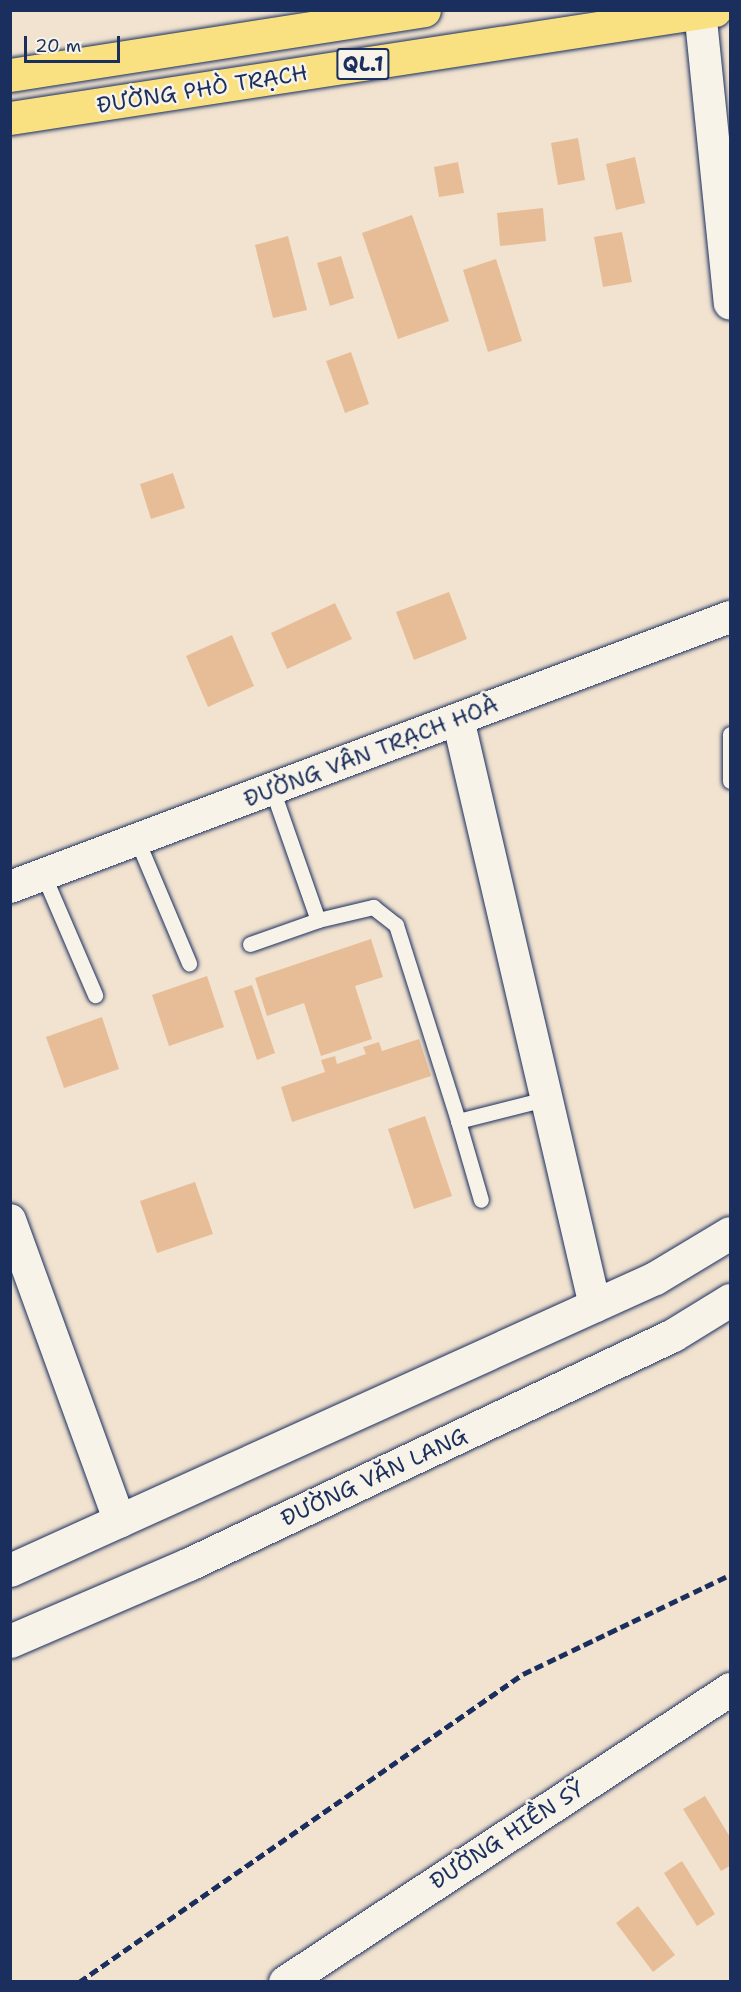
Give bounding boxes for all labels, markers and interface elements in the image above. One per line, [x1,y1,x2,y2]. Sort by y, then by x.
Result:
scale bar [27,24,123,62]
text: 20 m [35,34,81,58]
road number: QL.1 [336,46,390,82]
street label: ĐƯỜNG PHÒ TRẠCH [95,59,309,119]
street label: ĐƯỜNG VÂN TRẠCH HOÀ [240,691,502,813]
street label: ĐƯỜNG VĂN LANG [277,1422,471,1532]
street label: ĐƯỜNG HIỀN SỸ [425,1775,589,1895]

